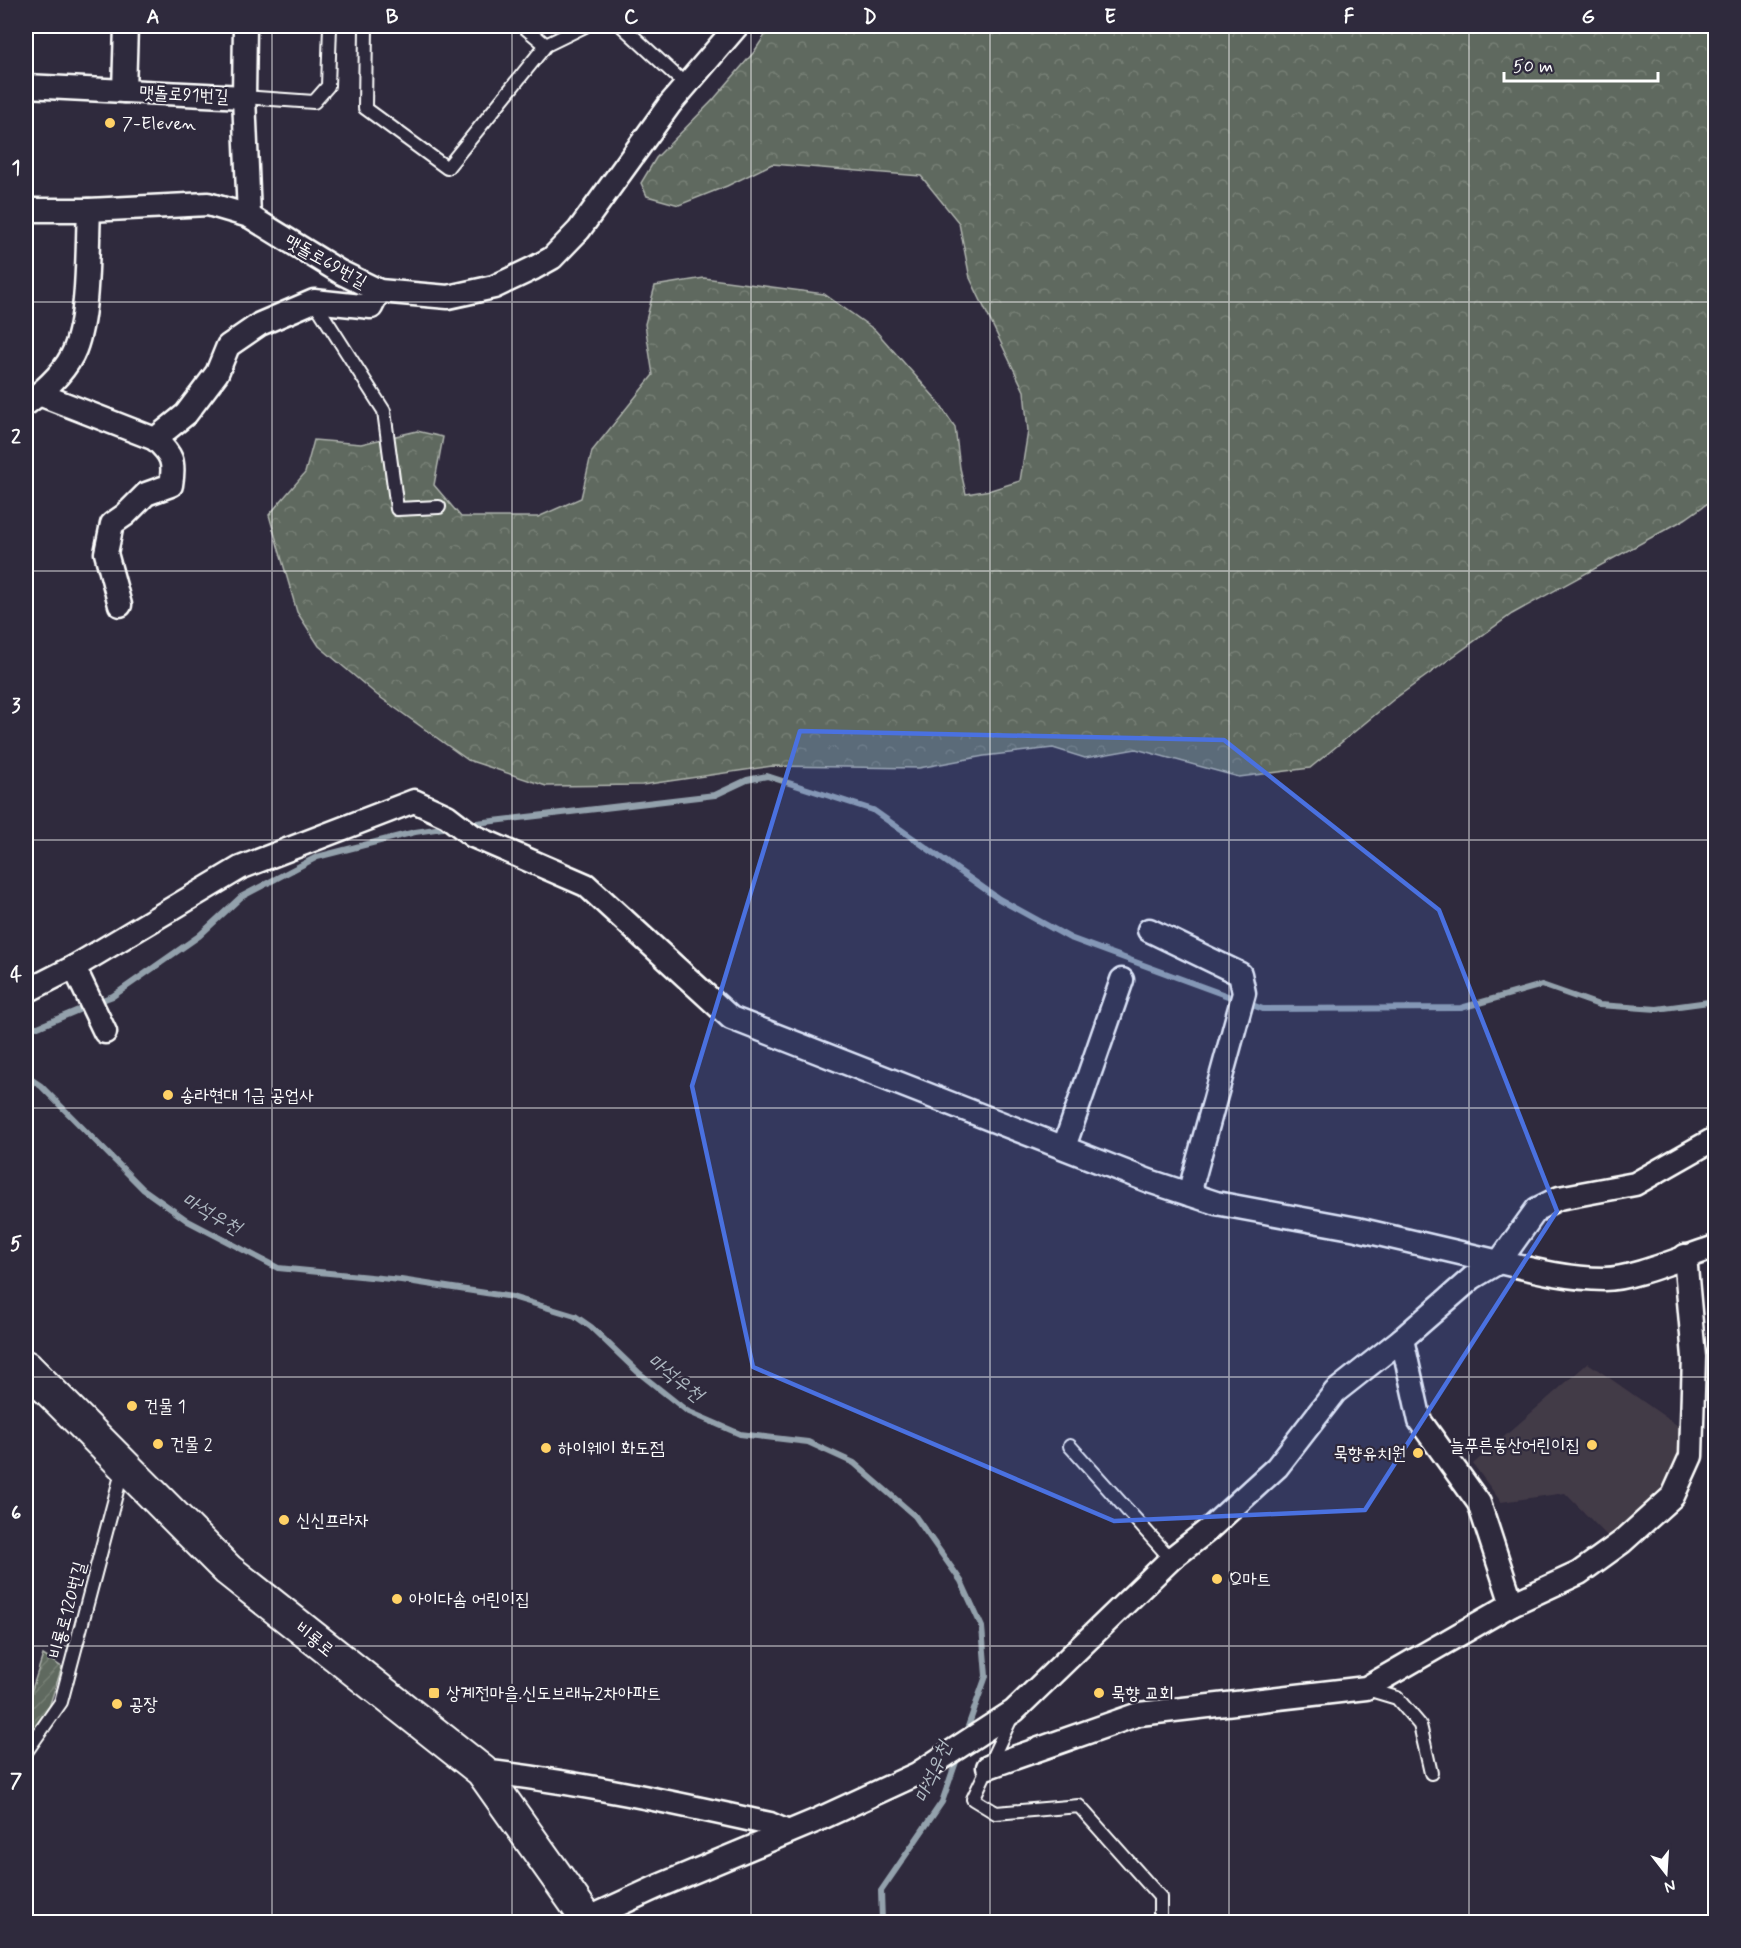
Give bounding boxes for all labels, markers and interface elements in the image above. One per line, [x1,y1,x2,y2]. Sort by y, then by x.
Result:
text: A [146,4,160,31]
text: B [386,4,399,31]
text: C [624,4,639,31]
text: D [863,4,877,31]
text: E [1104,4,1116,31]
text: F [1344,4,1355,31]
text: G [1581,4,1595,31]
scale bar [1504,45,1658,83]
text: 50 m [1513,55,1553,79]
street label: 맷돌로91번길 [139,81,230,109]
place label: 7-Eleven [122,112,196,136]
marker: 7-Eleven [103,116,117,130]
text: 1 [12,155,20,182]
street label: 맷돌로69번길 [280,229,371,295]
text: 2 [11,424,21,451]
text: 3 [11,693,21,720]
text: 4 [10,962,22,989]
place label: 송라현대 1급 공업사 [180,1084,314,1108]
marker: 송라현대 1급 공업사 [161,1088,175,1102]
water label: 마석우천 [177,1187,248,1243]
text: 5 [10,1231,22,1258]
water label: 마석우천 [641,1348,710,1410]
place label: 건물 1 [144,1395,186,1419]
marker: 건물 1 [125,1399,139,1413]
place label: 건물 2 [170,1433,213,1457]
place label: 늘푸른동산어린이집 [1450,1434,1580,1458]
marker: 건물 2 [151,1437,165,1451]
place label: 하이웨이 화도점 [558,1437,665,1461]
marker: 늘푸른동산어린이집 [1585,1438,1599,1452]
marker: 하이웨이 화도점 [539,1441,553,1455]
place label: 묵향유치원 [1334,1442,1406,1466]
marker: 묵향유치원 [1411,1446,1425,1460]
text: 6 [11,1500,21,1527]
place label: 신신프라자 [296,1509,369,1533]
marker: 신신프라자 [277,1513,291,1527]
street label: 비룡로120번길 [44,1559,93,1661]
place label: Q마트 [1229,1568,1271,1592]
marker: Q마트 [1210,1572,1224,1586]
place label: 아이다솜 어린이집 [409,1588,530,1612]
marker: 아이다솜 어린이집 [390,1592,404,1606]
street label: 비룡로 [290,1617,339,1663]
place label: 상계전마을.신도브래뉴2차아파트 [446,1682,661,1706]
place label: 묵향 교회 [1111,1682,1174,1706]
marker: 상계전마을.신도브래뉴2차아파트 [427,1686,441,1700]
marker: 묵향 교회 [1092,1686,1106,1700]
place label: 공장 [129,1693,158,1717]
marker: 공장 [110,1697,124,1711]
water label: 마석우천 [908,1736,959,1807]
text: 7 [10,1768,22,1795]
north arrow [1636,1843,1696,1903]
text: N [1662,1874,1678,1898]

